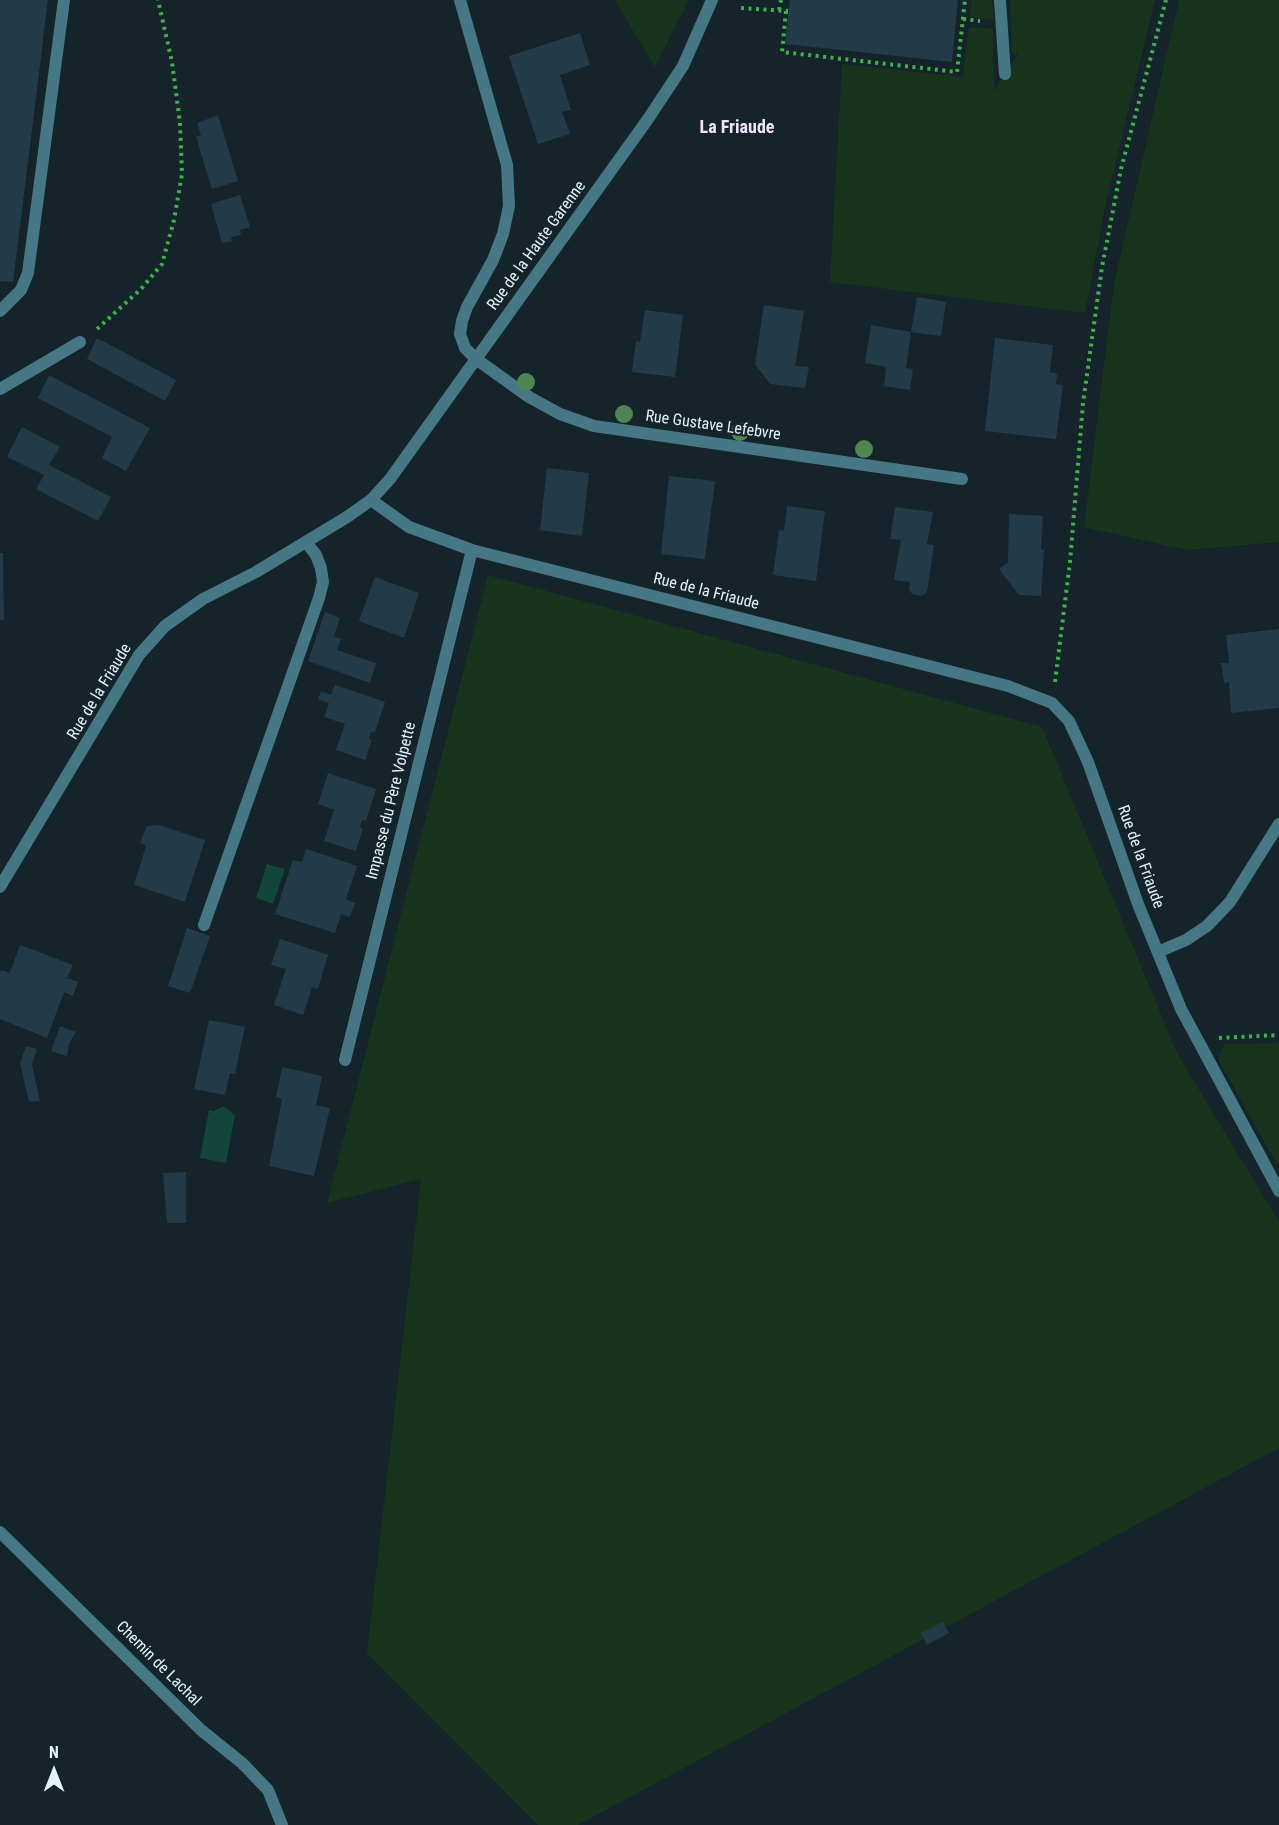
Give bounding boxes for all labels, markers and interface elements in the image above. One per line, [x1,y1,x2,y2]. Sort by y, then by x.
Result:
district label: La Friaude [700,117,774,139]
street label: Rue de la Haute Garenne [484,178,590,314]
street label: Rue Gustave Lefebvre [644,407,782,445]
street label: Rue de la Friaude [651,570,761,614]
street label: Rue de la Friaude [64,641,136,743]
street label: Impasse du Père Volpette [363,720,421,882]
street label: Rue de la Friaude [1112,803,1168,911]
street label: Chemin de Lachal [112,1618,204,1710]
north arrow [24,1741,84,1801]
text: N [49,1743,59,1762]

